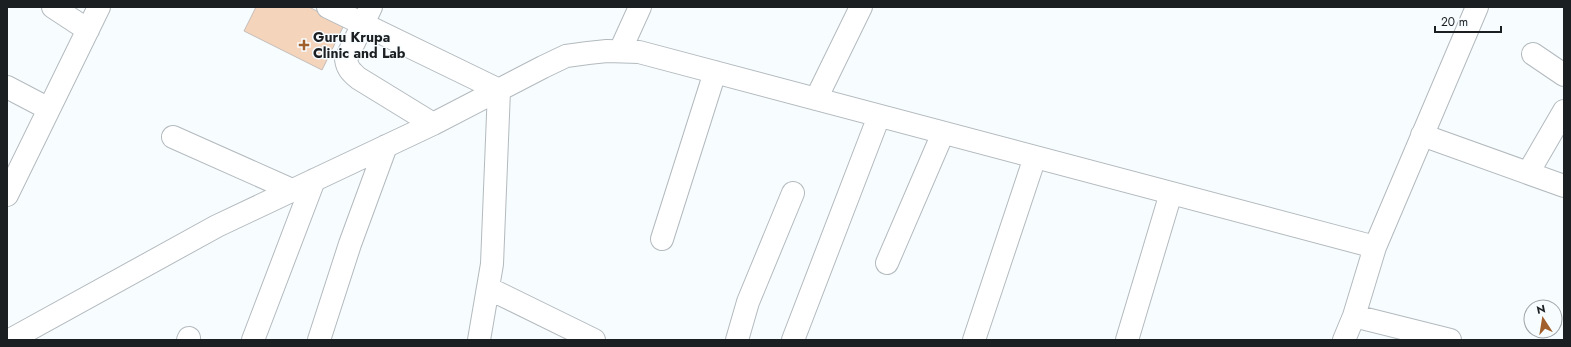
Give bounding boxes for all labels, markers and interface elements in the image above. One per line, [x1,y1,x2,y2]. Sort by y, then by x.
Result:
scale bar [1435,8,1501,34]
text: 20 m [1441,13,1468,31]
place label: Guru Krupa Clinic and Lab [313,27,406,63]
marker: Guru Krupa Clinic and Lab [298,39,310,51]
north arrow [1523,299,1563,339]
text: N [1535,300,1547,318]

